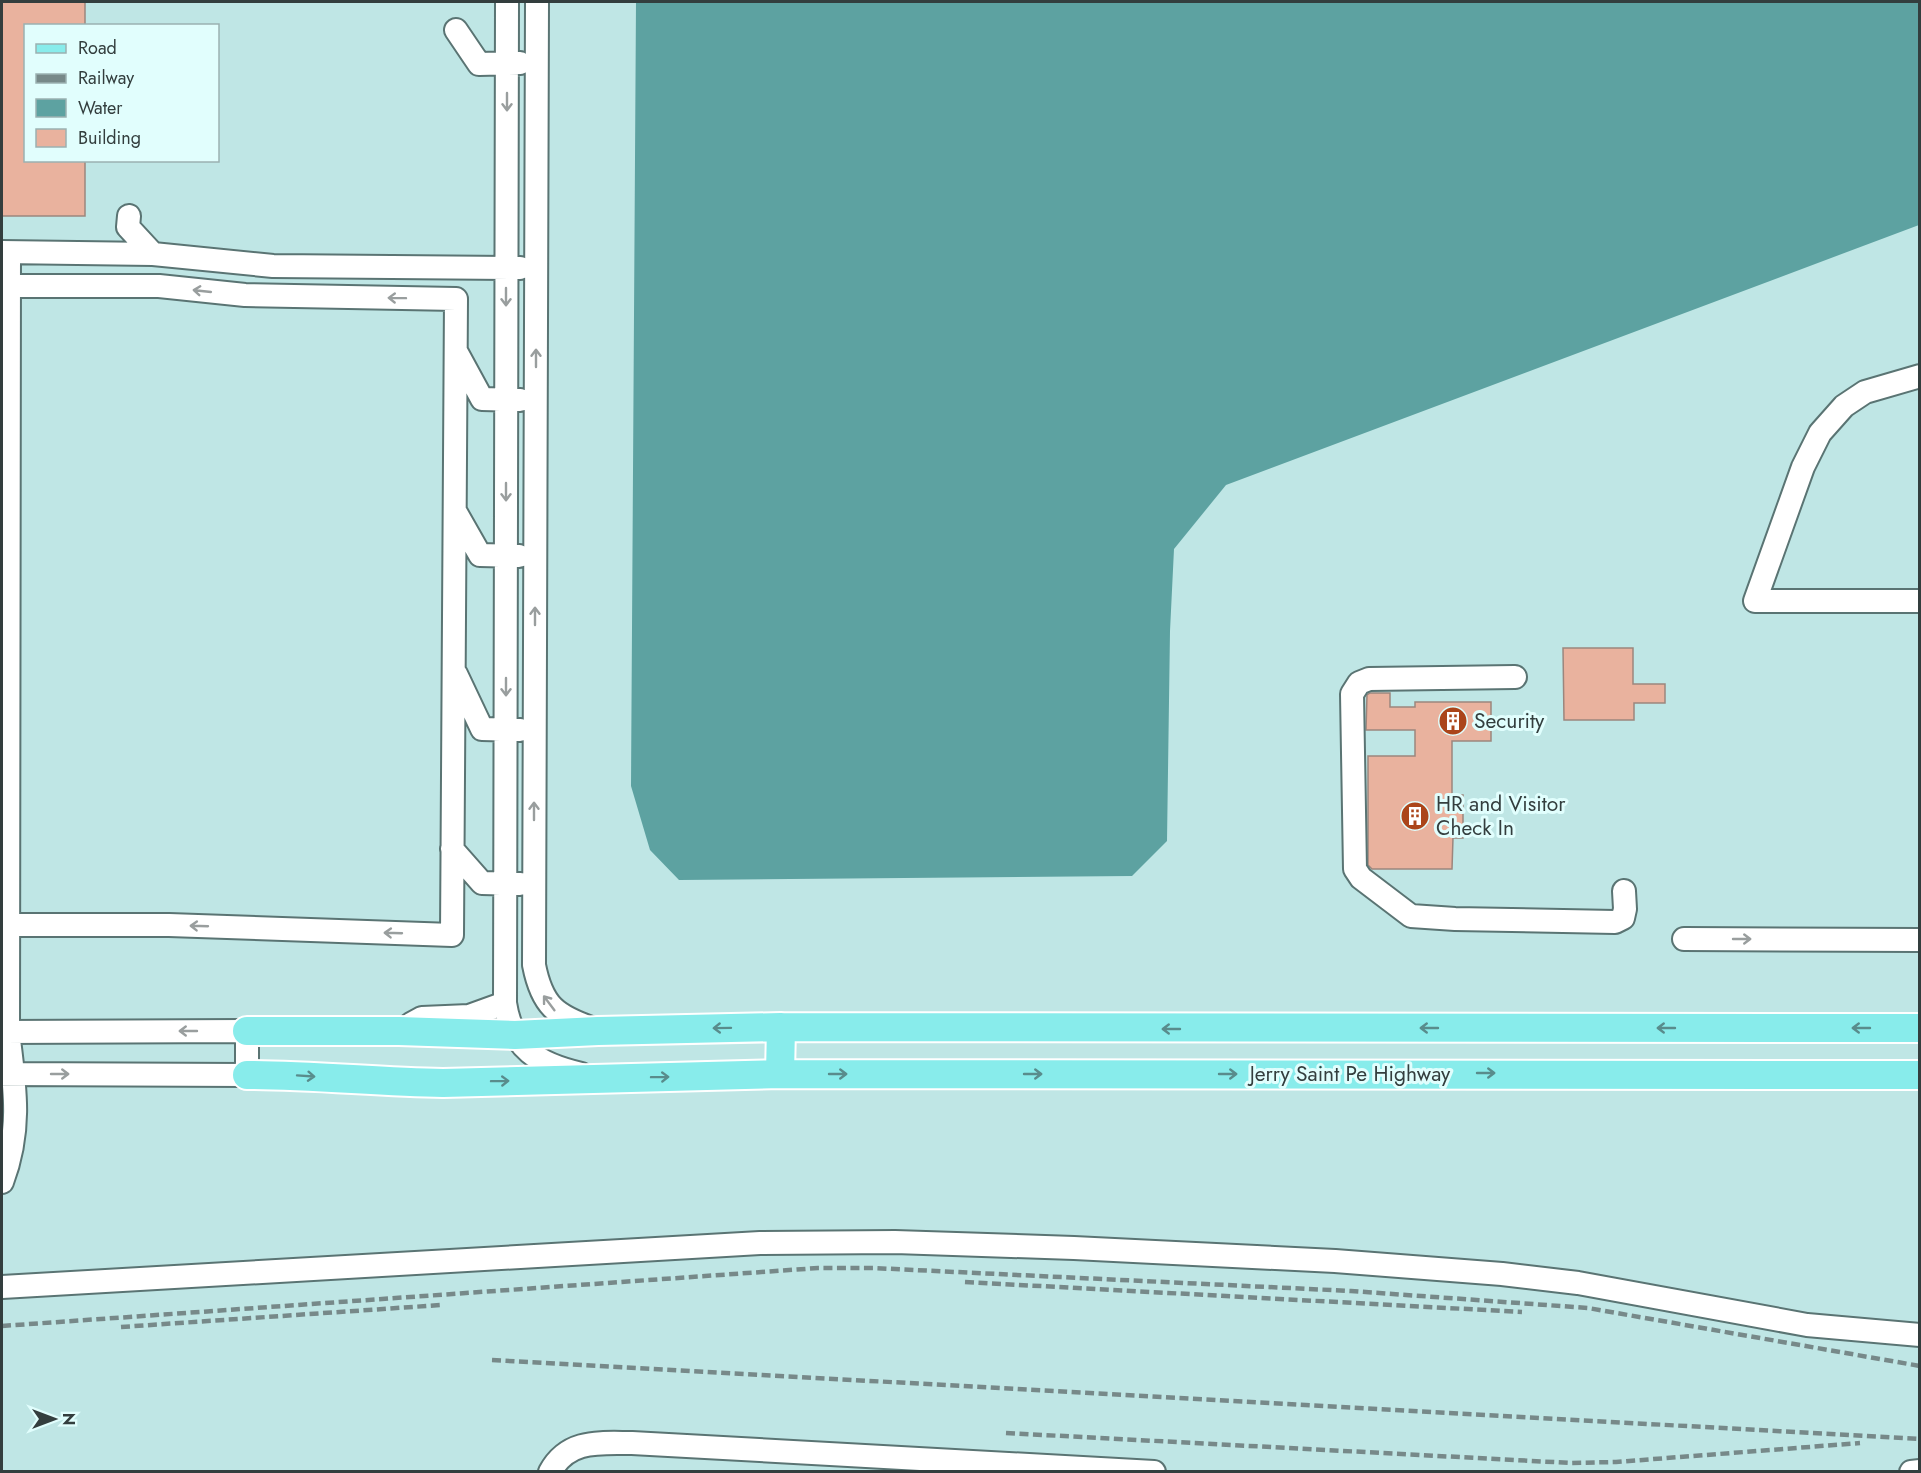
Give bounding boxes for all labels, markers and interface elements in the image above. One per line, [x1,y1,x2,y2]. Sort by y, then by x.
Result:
legend [24,24,219,162]
text: Road [78,35,117,61]
text: Railway [78,65,134,91]
one-way arrow [501,91,513,111]
text: Water [78,95,123,121]
text: Building [78,125,141,151]
one-way arrow [193,285,213,296]
one-way arrow [500,286,512,306]
one-way arrow [388,292,408,304]
one-way arrow [531,349,542,369]
one-way arrow [500,481,512,501]
one-way arrow [529,607,541,627]
one-way arrow [500,676,512,696]
building icon: Security [1437,705,1469,737]
place label: Security [1474,706,1545,736]
place label: HR and Visitor Check In [1436,789,1566,843]
building icon: HR and Visitor Check In [1399,800,1431,832]
one-way arrow [528,802,540,822]
one-way arrow [189,921,209,932]
one-way arrow [384,927,404,939]
one-way arrow [1732,933,1752,945]
one-way arrow [543,995,555,1011]
one-way arrow [1420,1022,1440,1034]
one-way arrow [1657,1022,1677,1034]
one-way arrow [1852,1022,1872,1034]
one-way arrow [713,1023,733,1034]
one-way arrow [1162,1023,1182,1035]
one-way arrow [179,1025,199,1037]
street label: Jerry Saint Pe Highway [1247,1059,1451,1089]
one-way arrow [1476,1067,1496,1079]
one-way arrow [49,1068,69,1080]
one-way arrow [828,1068,848,1080]
one-way arrow [1023,1068,1043,1080]
one-way arrow [1218,1068,1238,1080]
one-way arrow [295,1071,315,1082]
one-way arrow [650,1071,670,1083]
one-way arrow [490,1075,510,1087]
north arrow [24,1389,84,1449]
text: N [57,1413,80,1425]

